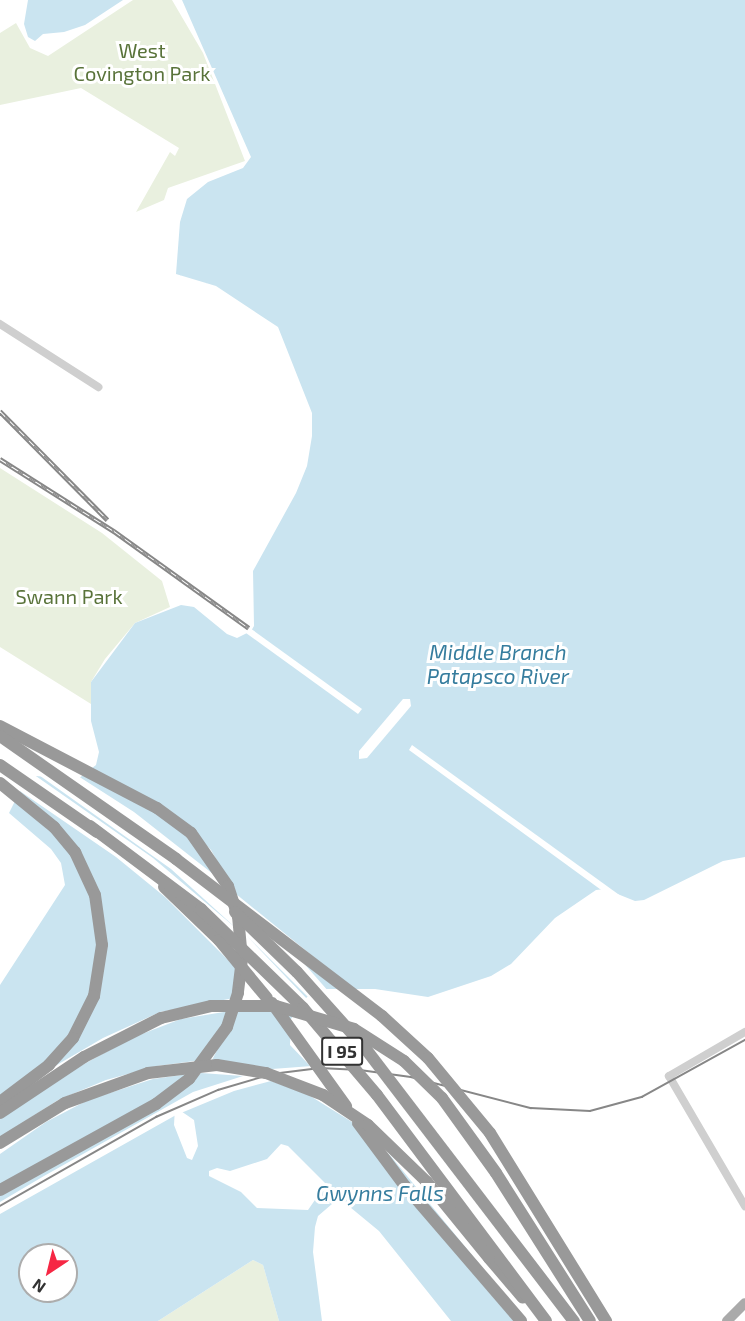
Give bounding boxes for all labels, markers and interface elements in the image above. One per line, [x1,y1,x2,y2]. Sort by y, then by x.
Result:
park label: West Covington Park [74,38,210,85]
park label: Swann Park [15,584,123,608]
water label: Middle Branch Patapsco River [427,639,569,689]
road number: I 95 [321,1036,363,1066]
water label: Gwynns Falls [316,1180,444,1206]
north arrow [18,1243,78,1303]
text: N [28,1275,49,1298]

